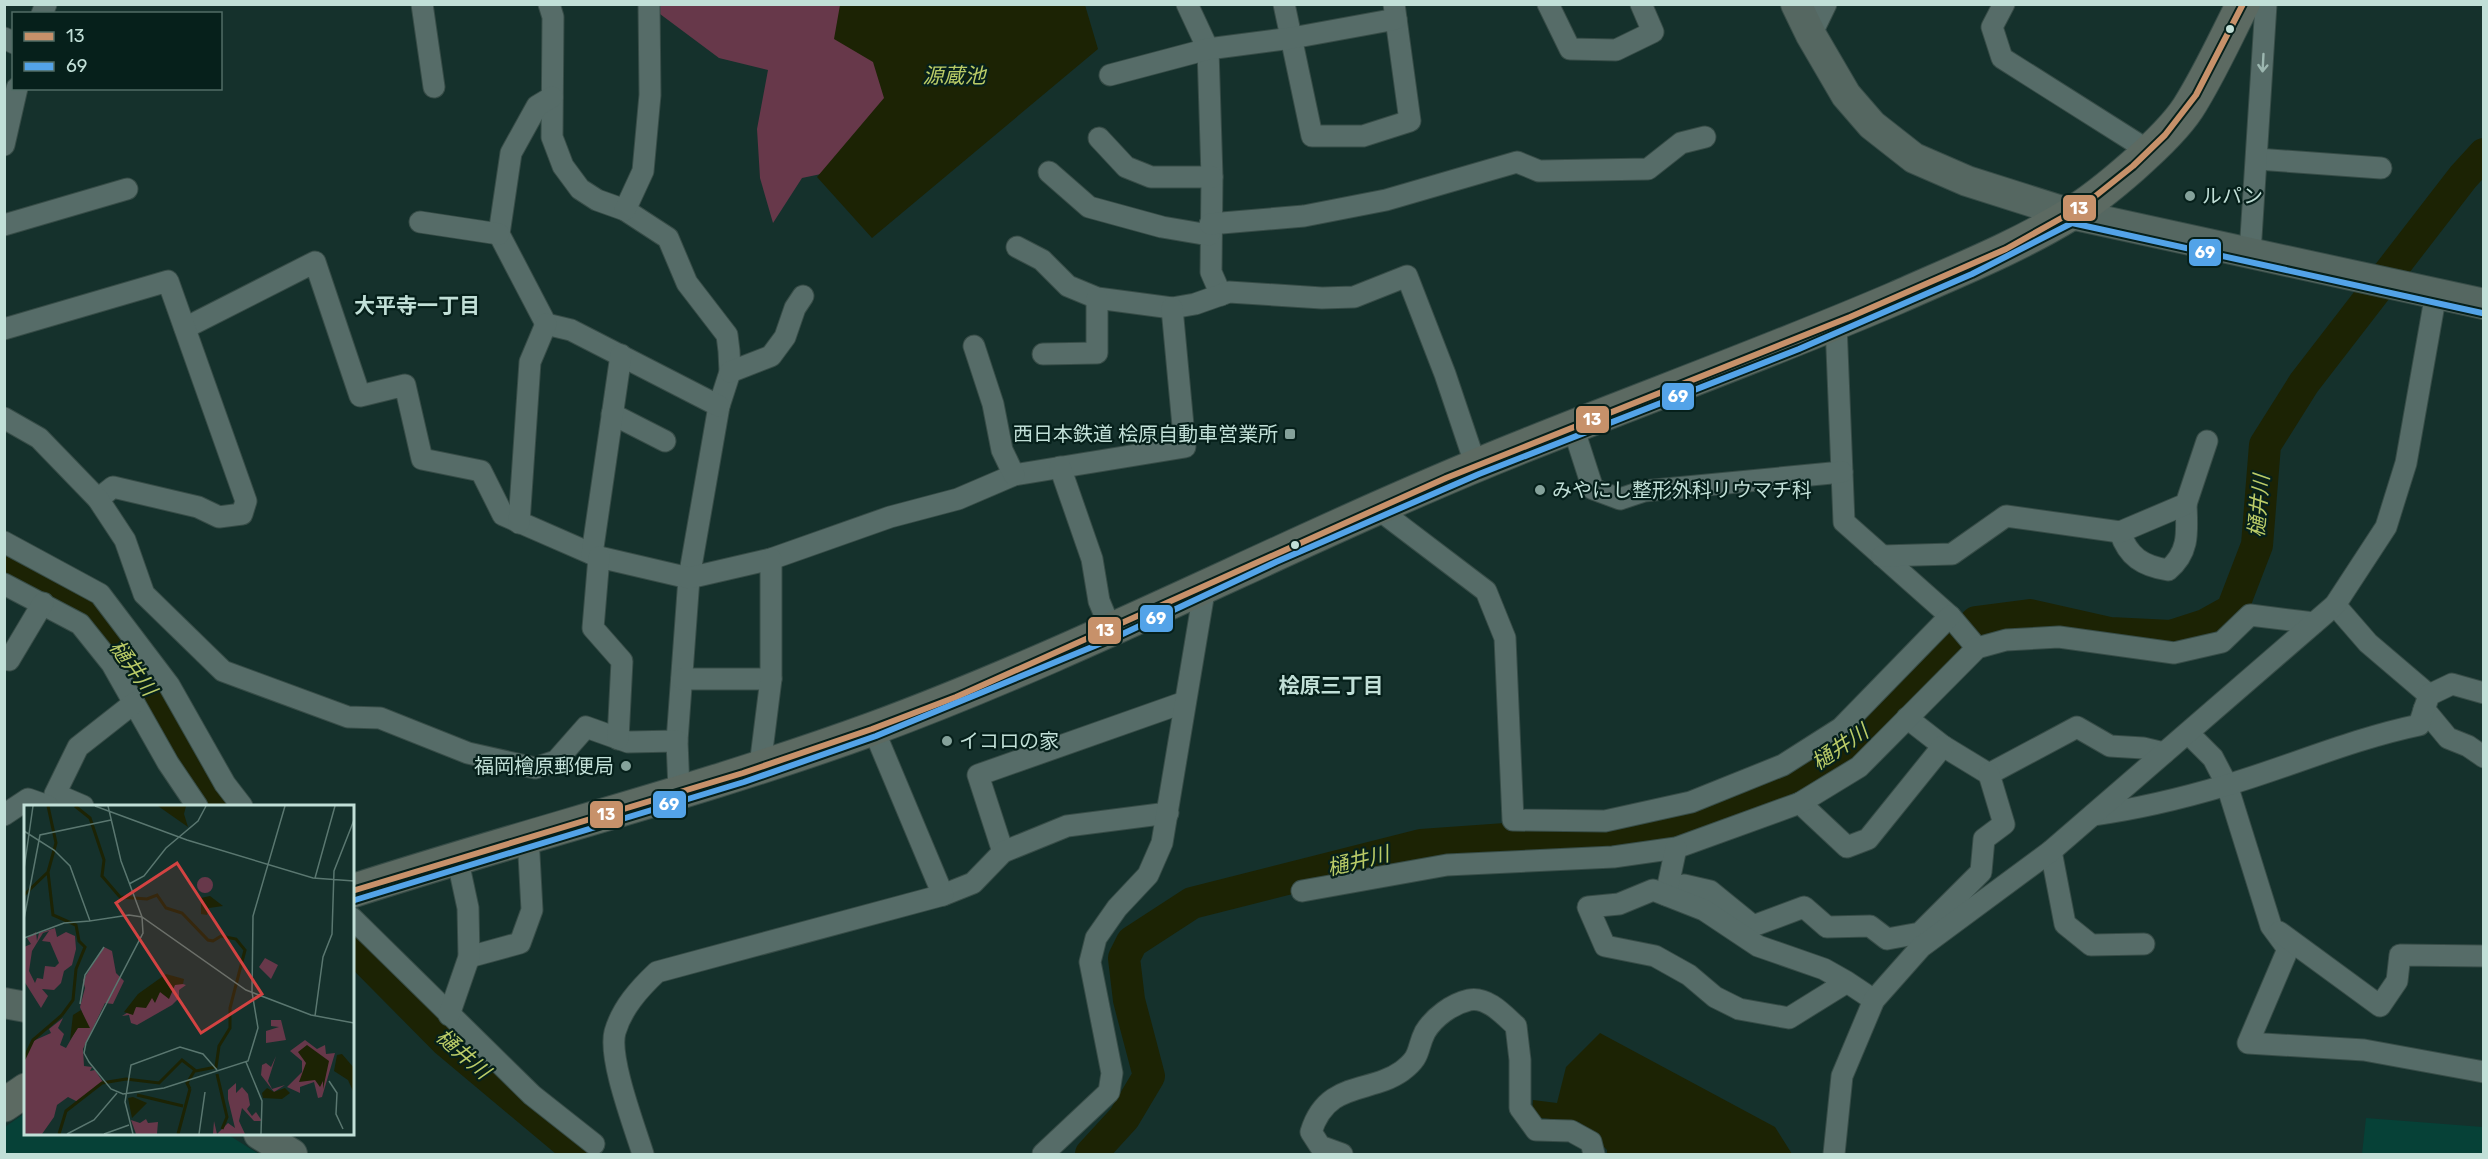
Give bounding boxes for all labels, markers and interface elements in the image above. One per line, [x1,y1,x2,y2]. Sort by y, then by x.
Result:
legend [12,12,222,90]
unlabelled marker [2224,23,2236,35]
text: 13 [66,25,85,47]
one-way arrow [2257,52,2268,72]
text: 69 [66,55,88,77]
water label: 源蔵池 [923,63,987,88]
place label: ルパン [2202,184,2263,208]
marker: ルパン [2183,189,2197,203]
line badge: 13 [2062,194,2097,222]
text: 13 [2070,199,2088,218]
line badge: 69 [2188,238,2222,267]
text: 69 [2195,243,2215,262]
district label: 大平寺一丁目 [354,293,480,318]
line badge: 69 [1661,382,1695,411]
text: 69 [1668,387,1688,406]
line badge: 13 [1575,405,1610,434]
text: 13 [1583,410,1601,429]
place label: 西日本鉄道 桧原自動車営業所 [1013,422,1278,446]
marker: 西日本鉄道 桧原自動車営業所 [1283,427,1297,441]
water label: 樋井川 [2243,471,2274,538]
place label: みやにし整形外科リウマチ科 [1552,478,1812,502]
marker: みやにし整形外科リウマチ科 [1533,483,1547,497]
unlabelled marker [1289,539,1301,551]
line badge: 69 [1139,604,1174,633]
text: 69 [1146,609,1166,628]
line badge: 13 [1087,616,1122,645]
text: 13 [1096,621,1114,640]
water label: 樋井川 [105,635,163,702]
district label: 桧原三丁目 [1279,673,1384,698]
water label: 樋井川 [1807,717,1874,775]
place label: イコロの家 [959,729,1059,753]
marker: イコロの家 [940,734,954,748]
place label: 福岡檜原郵便局 [474,754,614,778]
marker: 福岡檜原郵便局 [619,759,633,773]
line badge: 69 [652,790,687,819]
text: 69 [659,795,679,814]
line badge: 13 [589,800,624,829]
inset map [24,805,354,1135]
text: 13 [597,805,615,824]
water label: 樋井川 [1324,840,1393,880]
water label: 樋井川 [431,1024,497,1085]

